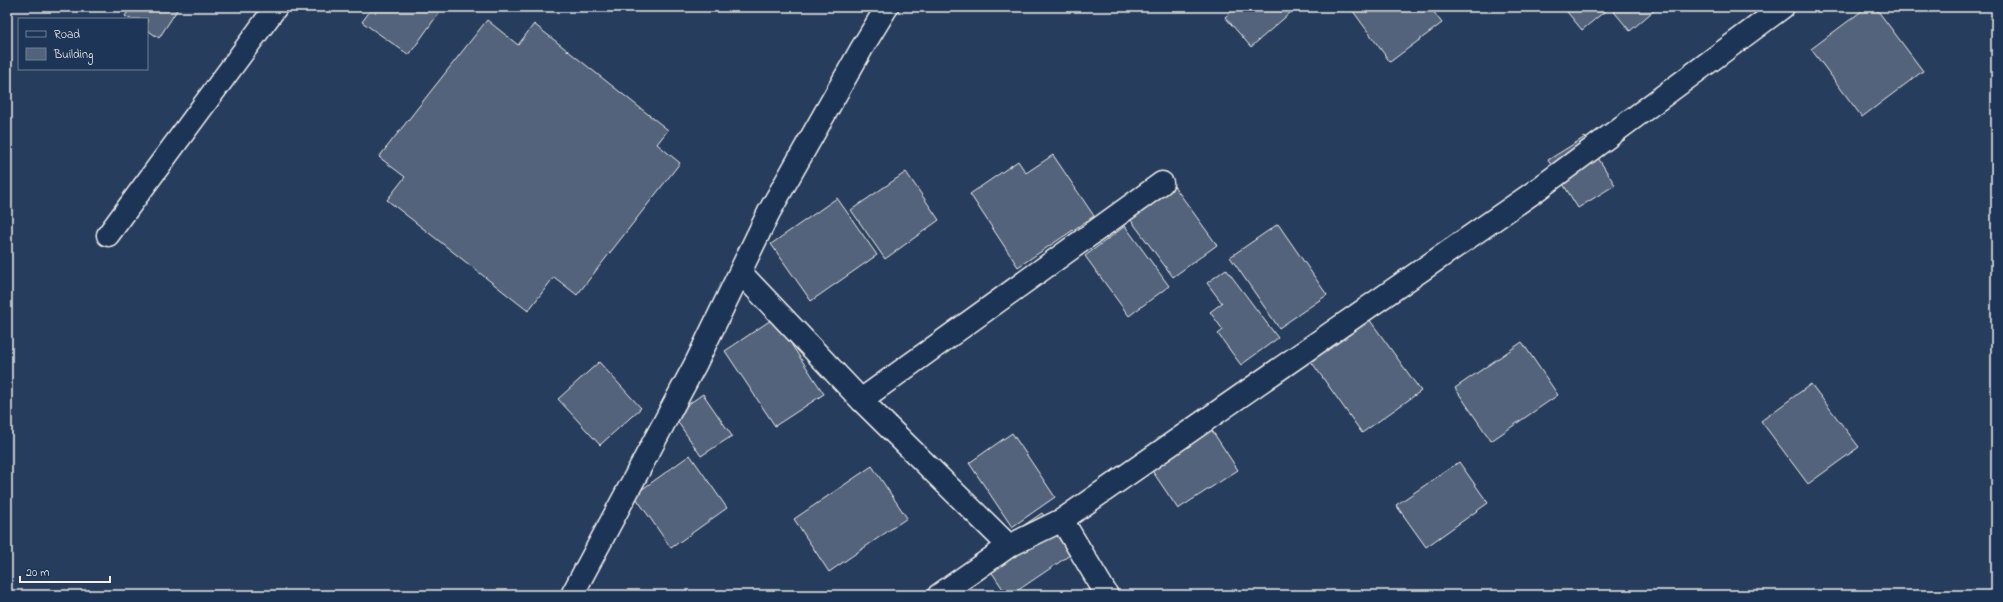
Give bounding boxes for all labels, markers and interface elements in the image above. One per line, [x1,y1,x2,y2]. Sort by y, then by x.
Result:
legend [18,18,148,70]
text: Road [54,26,80,44]
text: Building [53,46,93,65]
scale bar [20,558,110,584]
text: 20 m [26,564,49,582]

